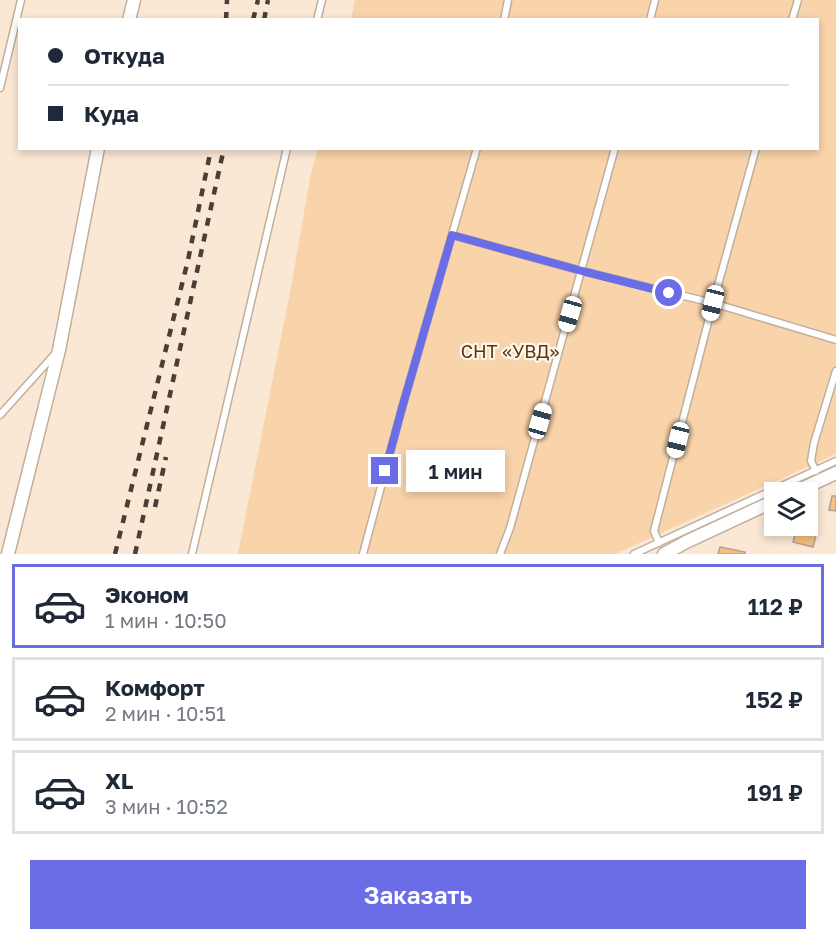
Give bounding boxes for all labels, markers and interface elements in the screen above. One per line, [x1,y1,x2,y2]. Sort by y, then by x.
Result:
text: Откуда [84,42,165,69]
text: Куда [84,100,139,127]
route start [655,279,682,306]
car [700,283,726,323]
car [556,294,584,334]
park label: СНТ «УВД» [461,340,559,362]
car [526,401,554,441]
car [665,420,691,460]
callout: 1 мин [406,450,505,492]
route end [371,457,398,484]
text: 1 мин [429,459,482,483]
map controls [764,482,818,536]
button: layers [764,482,818,536]
icon: car [33,579,87,633]
text: Эконом [105,581,189,608]
text: 112 ₽ [748,593,803,620]
text: 1 мин · 10:50 [105,608,227,632]
icon: car [33,672,87,726]
text: Комфорт [105,674,205,701]
text: 152 ₽ [746,686,803,713]
text: 2 мин · 10:51 [105,701,226,725]
icon: car [33,765,87,819]
text: XL [105,767,133,794]
text: 191 ₽ [747,779,803,806]
text: 3 мин · 10:52 [105,794,228,818]
button: Заказать [30,860,806,929]

